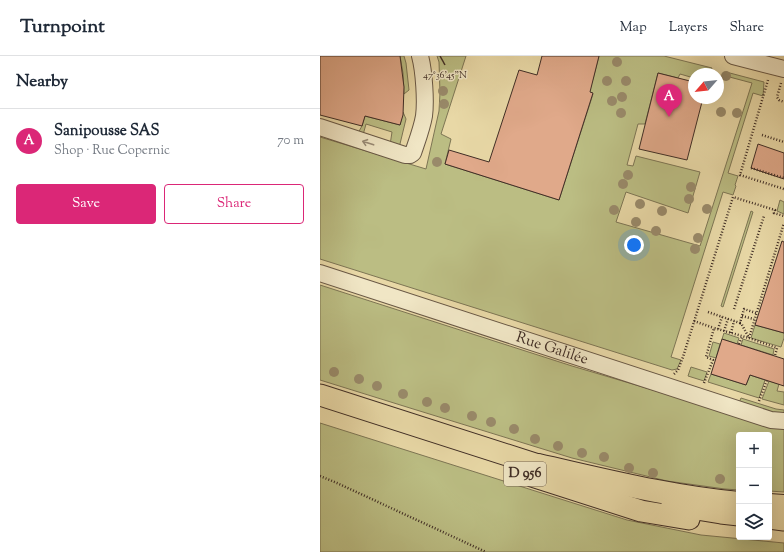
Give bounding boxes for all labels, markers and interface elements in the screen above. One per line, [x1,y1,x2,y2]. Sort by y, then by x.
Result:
text: Turnpoint [20,14,105,41]
text: Map [620,18,647,38]
text: Layers [669,18,707,38]
text: Share [729,18,764,38]
text: 47°36'45"N [423,68,467,83]
north arrow [688,68,724,104]
text: Nearby [16,70,68,94]
pin: A [656,84,682,117]
text: Sanipousse SAS [54,121,159,142]
text: A [24,132,34,150]
text: 70 m [277,132,304,150]
one-way arrow [362,138,374,146]
text: Shop · Rue Copernic [54,142,170,160]
button: Save [16,184,156,224]
button: Share [164,184,304,224]
your location [624,235,644,255]
street label: Rue Galilée [513,327,591,370]
map controls [736,432,772,540]
button: + [736,432,772,468]
road number: D 956 [504,462,546,486]
button: − [736,468,772,504]
button: layers [736,504,772,540]

